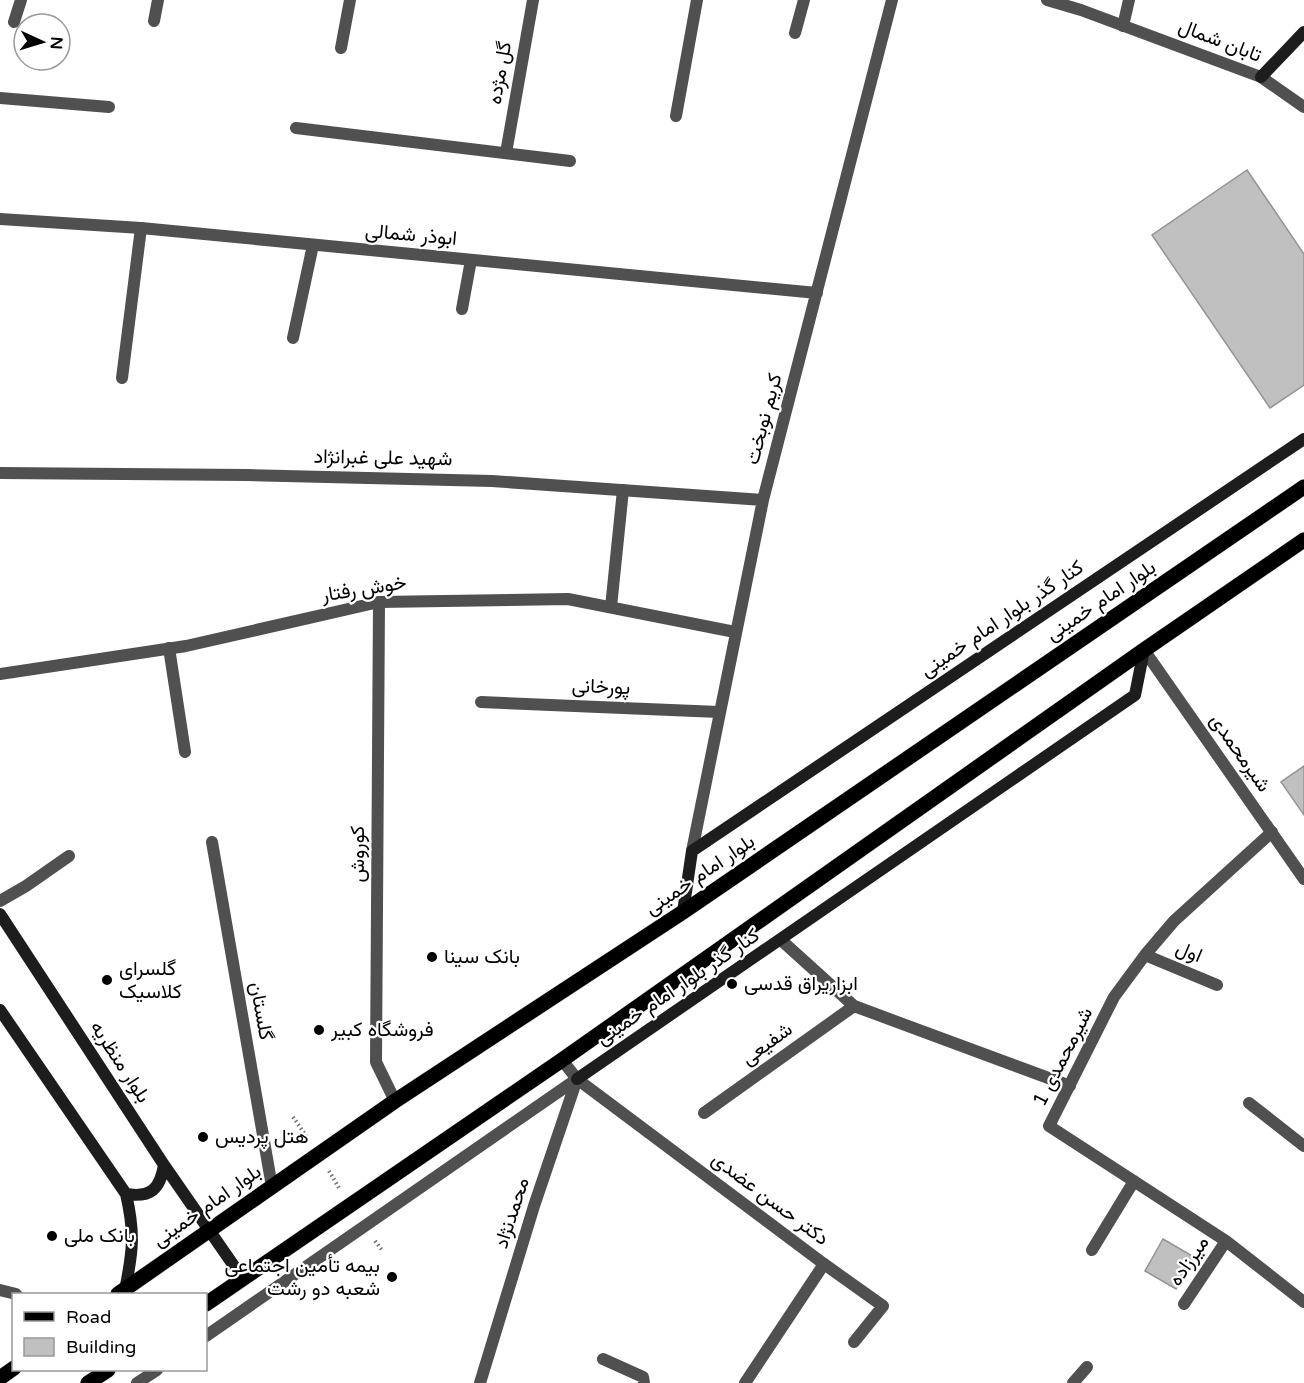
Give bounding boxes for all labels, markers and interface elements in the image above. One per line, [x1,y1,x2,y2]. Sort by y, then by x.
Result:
north arrow [12,12,72,72]
street label: تابان شمال [1175,14,1265,68]
text: N [46,36,66,50]
street label: گل مژده [483,40,517,106]
street label: ابوذر شمالی [364,219,458,251]
street label: کریم نوبخت [740,371,788,467]
street label: شهید علی غبرانژاد [313,445,453,471]
street label: کنار گذر بلوار امام خمینی [916,555,1088,683]
street label: بلوار امام خمینی [1042,555,1160,647]
street label: خوش رفتار [319,570,408,608]
street label: پورخانی [571,674,631,701]
street label: شیرمحمدی [1204,709,1276,797]
street label: کوروش [346,825,370,882]
street label: بلوار امام خمینی [641,829,759,921]
street label: کنار گذر بلوار امام خمینی [592,923,764,1051]
street label: اول [1172,936,1206,968]
place label: بانک سینا [444,945,520,969]
marker: بانک سینا [425,950,439,964]
place label: گلسرای کلاسیک [119,957,182,1004]
place label: ابزاریراق قدسی [744,972,858,996]
marker: گلسرای کلاسیک [100,973,114,987]
marker: ابزاریراق قدسی [725,977,739,991]
street label: گلستان [244,980,278,1042]
street label: شیرمحمدی 1 [1028,1003,1098,1111]
street label: بلوار منظریه [85,1016,155,1108]
street label: شفیعی [737,1017,797,1071]
place label: فروشگاه کبیر [330,1018,434,1042]
marker: فروشگاه کبیر [312,1023,326,1037]
place label: هتل پرديس [215,1125,309,1150]
marker: هتل پرديس [196,1130,210,1144]
street label: دکتر حسن عضدی [707,1147,833,1251]
street label: بلوار امام خمینی [148,1160,266,1252]
street label: محمدنژاد [489,1174,535,1252]
place label: بانک ملی [64,1224,135,1248]
marker: بانک ملی [45,1229,59,1243]
street label: میرزاده [1164,1231,1214,1291]
place label: بیمه تأمین اجتماعی شعبه دو رشت [224,1254,380,1301]
marker: بیمه تأمین اجتماعی شعبه دو رشت [385,1270,399,1284]
legend [12,1293,207,1371]
text: Road [66,1306,111,1328]
text: Building [66,1336,136,1358]

